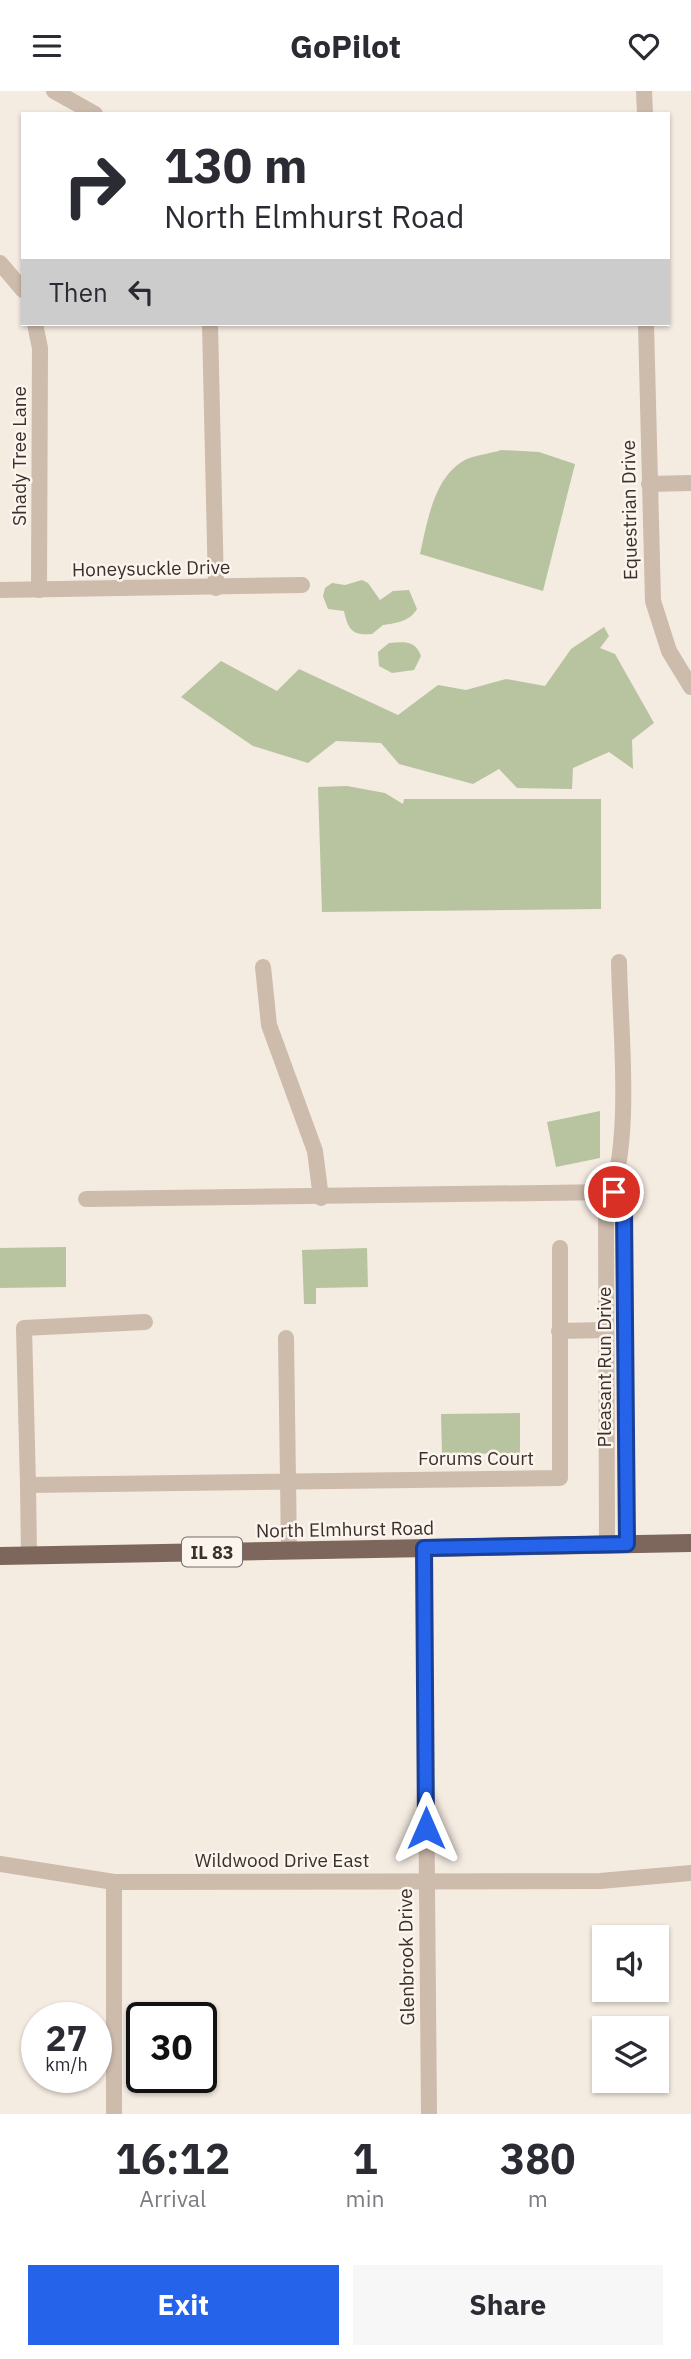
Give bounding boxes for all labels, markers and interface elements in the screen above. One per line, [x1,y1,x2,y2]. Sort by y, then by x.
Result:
text: GoPilot [290,25,401,67]
icon: menu [28,27,66,65]
icon: heart [625,27,663,65]
text: 130 m [164,133,308,196]
icon: right [49,140,140,231]
text: North Elmhurst Road [164,195,464,237]
icon: left [122,273,160,311]
text: Then [49,275,108,309]
street label: Shady Tree Lane [7,386,31,526]
street label: Equestrian Drive [616,440,642,580]
street label: Honeysuckle Drive [72,555,230,581]
pin [584,1162,644,1222]
icon: arrive [595,1173,633,1211]
street label: Pleasant Run Drive [592,1287,616,1447]
street label: Forums Court [418,1446,534,1470]
street label: North Elmhurst Road [256,1515,434,1543]
road number: IL 83 [182,1537,242,1567]
position arrow [389,1791,463,1865]
street label: Wildwood Drive East [195,1848,369,1872]
street label: Glenbrook Drive [393,1888,419,2026]
map controls [592,1925,669,2093]
button: sound [592,1925,669,2002]
speed limit sign: 30 [126,2002,217,2093]
text: 27 [45,2015,88,2061]
button: layers [592,2016,669,2093]
text: km/h [45,2053,88,2076]
text: 16:12 [115,2131,230,2186]
text: 1 [352,2131,378,2186]
text: 380 [500,2131,576,2186]
text: Arrival [139,2183,206,2213]
text: min [346,2183,384,2213]
text: m [528,2183,548,2213]
button: Exit [28,2265,339,2345]
button: Share [353,2265,663,2345]

